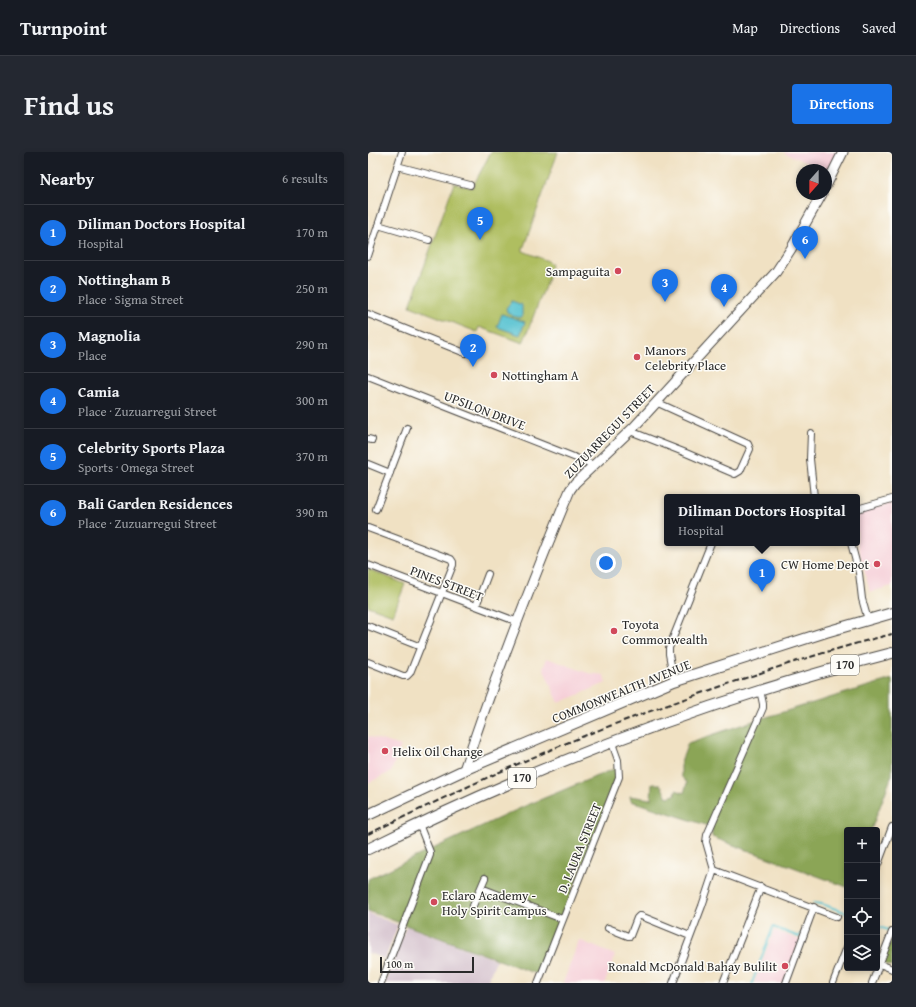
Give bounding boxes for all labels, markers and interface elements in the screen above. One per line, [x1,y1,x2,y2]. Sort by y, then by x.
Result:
text: Turnpoint [20,14,107,42]
text: Map [732,18,758,38]
text: Directions [780,18,840,38]
text: Saved [862,18,896,38]
text: Find us [24,84,114,125]
button: Directions [792,84,892,124]
north arrow [796,164,832,200]
text: Nearby [40,166,94,191]
text: 6 results [282,169,328,188]
pin: 5 [467,207,493,240]
text: Diliman Doctors Hospital [78,213,245,234]
text: 1 [50,223,56,242]
text: 170 m [296,223,328,242]
pin: 6 [792,226,818,259]
text: Hospital [78,234,123,253]
place label: Sampaguita [546,262,611,281]
marker: Sampaguita [613,266,623,276]
text: Nottingham B [78,269,171,290]
pin: 3 [652,269,678,302]
pin: 4 [711,274,737,307]
text: 2 [50,279,56,298]
text: 250 m [296,279,328,298]
text: Place · Sigma Street [78,290,184,309]
text: Magnolia [78,325,140,346]
pin: 2 [460,334,486,367]
text: 3 [50,335,56,354]
text: 290 m [296,335,328,354]
place label: Manors Celebrity Place [645,341,726,375]
text: Place [78,346,107,365]
marker: Manors Celebrity Place [632,352,642,362]
place label: Nottingham A [502,366,579,385]
marker: Nottingham A [489,370,499,380]
street label: ZUZUARREGUI STREET [559,380,660,483]
text: Camia [78,381,119,402]
street label: UPSILON DRIVE [441,386,529,435]
text: 4 [50,391,56,410]
text: 300 m [296,391,328,410]
text: Place · Zuzuarregui Street [78,402,217,421]
text: Celebrity Sports Plaza [78,437,225,458]
text: 5 [50,447,56,466]
text: 370 m [296,447,328,466]
text: Sports · Omega Street [78,458,194,477]
text: Bali Garden Residences [78,493,233,514]
popup [664,494,860,546]
text: Diliman Doctors Hospital [678,500,846,521]
text: 6 [50,503,56,522]
text: 390 m [296,503,328,522]
text: Place · Zuzuarregui Street [78,514,217,533]
text: Hospital [678,521,724,540]
your location [596,553,616,573]
place label: CW Home Depot [781,555,869,574]
pin: 1 [749,559,775,592]
marker: CW Home Depot [872,559,882,569]
street label: PINES STREET [408,561,487,606]
place label: Toyota Commonwealth [622,615,708,649]
marker: Toyota Commonwealth [609,626,619,636]
street label: COMMONWEALTH AVENUE [549,655,694,728]
road number: 170 [831,655,859,675]
place label: Helix Oil Change [393,742,483,761]
marker: Helix Oil Change [380,746,390,756]
road number: 170 [508,768,536,788]
street label: D. LAURA STREET [553,799,607,896]
map controls [844,827,880,971]
button: + [844,827,880,863]
button: − [844,863,880,899]
place label: Eclaro Academy - Holy Spirit Campus [442,886,547,920]
marker: Eclaro Academy - Holy Spirit Campus [429,897,439,907]
button: locate [844,899,880,935]
button: layers [844,935,880,971]
scale bar [380,955,474,974]
text: 100 m [386,956,413,972]
place label: Ronald McDonald Bahay Bulilit [608,957,777,976]
marker: Ronald McDonald Bahay Bulilit [780,961,790,971]

